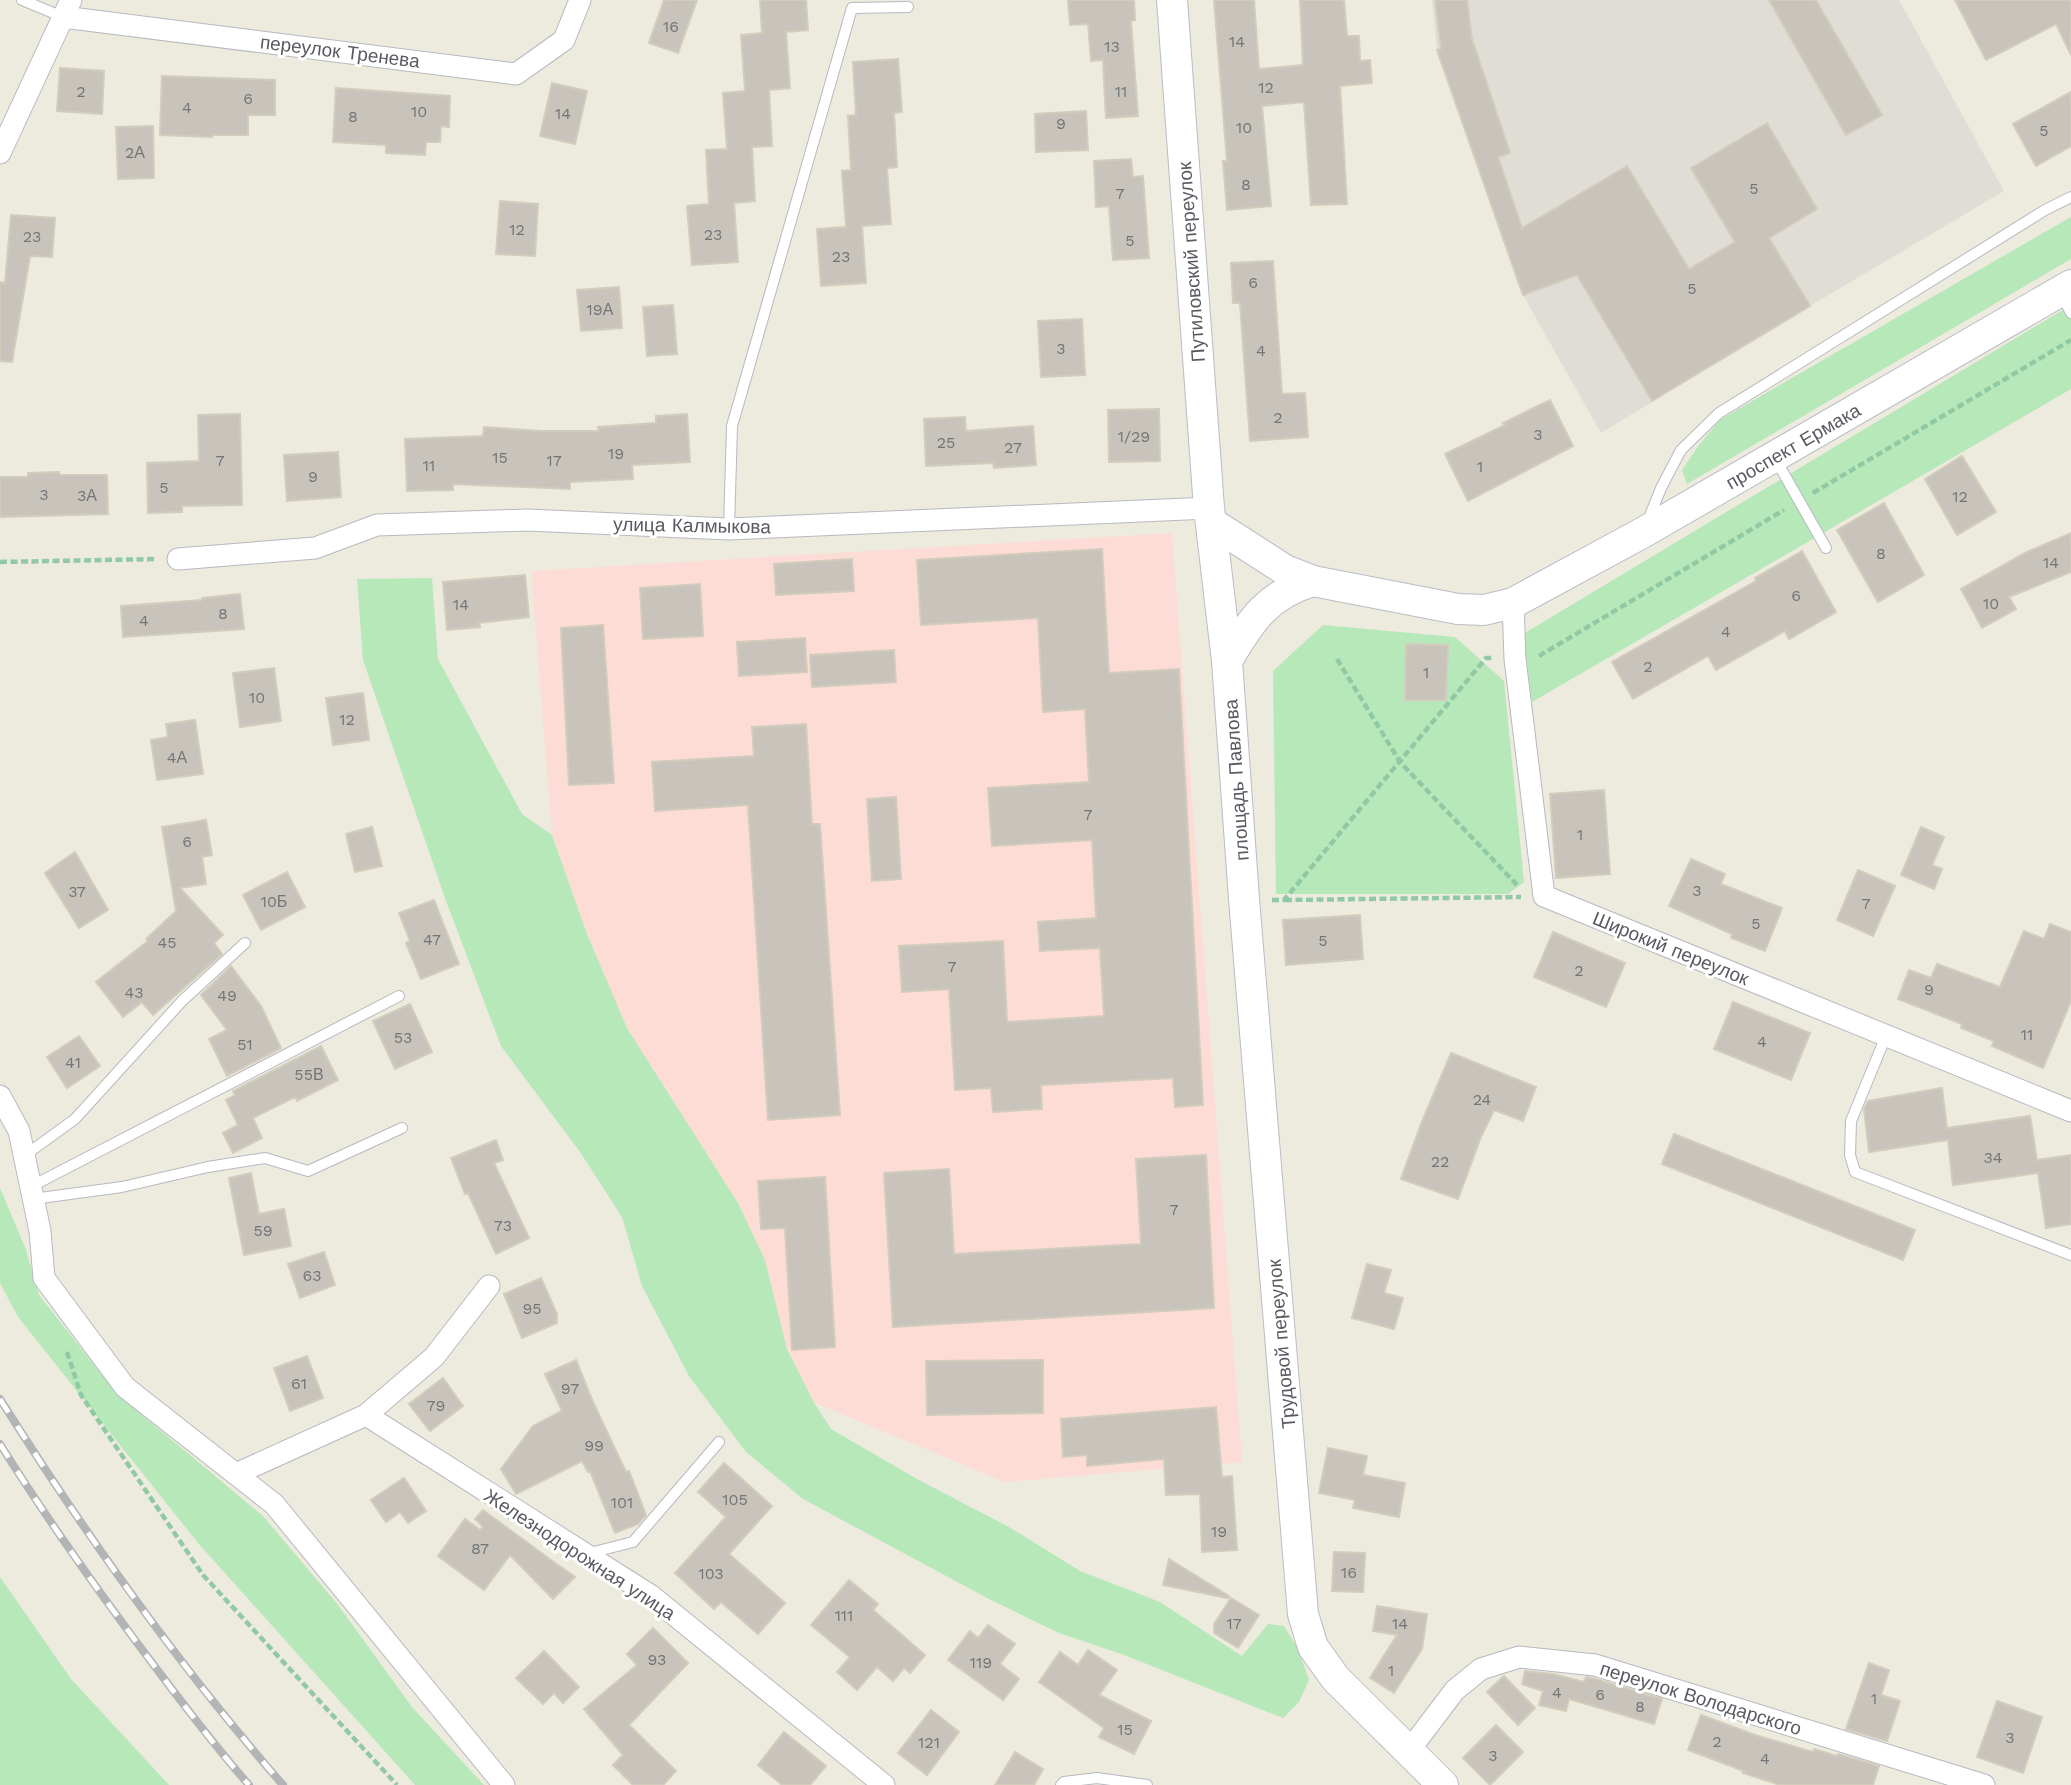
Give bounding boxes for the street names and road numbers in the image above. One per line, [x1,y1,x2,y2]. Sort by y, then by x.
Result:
street label: переулок Тренева [259,30,422,73]
street label: Путиловский переулок [1173,160,1210,363]
street label: проспект Ермака [1722,398,1865,494]
street label: улица Калмыкова [613,513,771,538]
street label: площадь Павлова [1219,698,1254,862]
street label: Широкий переулок [1589,907,1753,991]
street label: Трудовой переулок [1263,1258,1300,1430]
street label: Железнодорожная улица [480,1484,680,1625]
street label: переулок Володарского [1597,1657,1804,1740]

